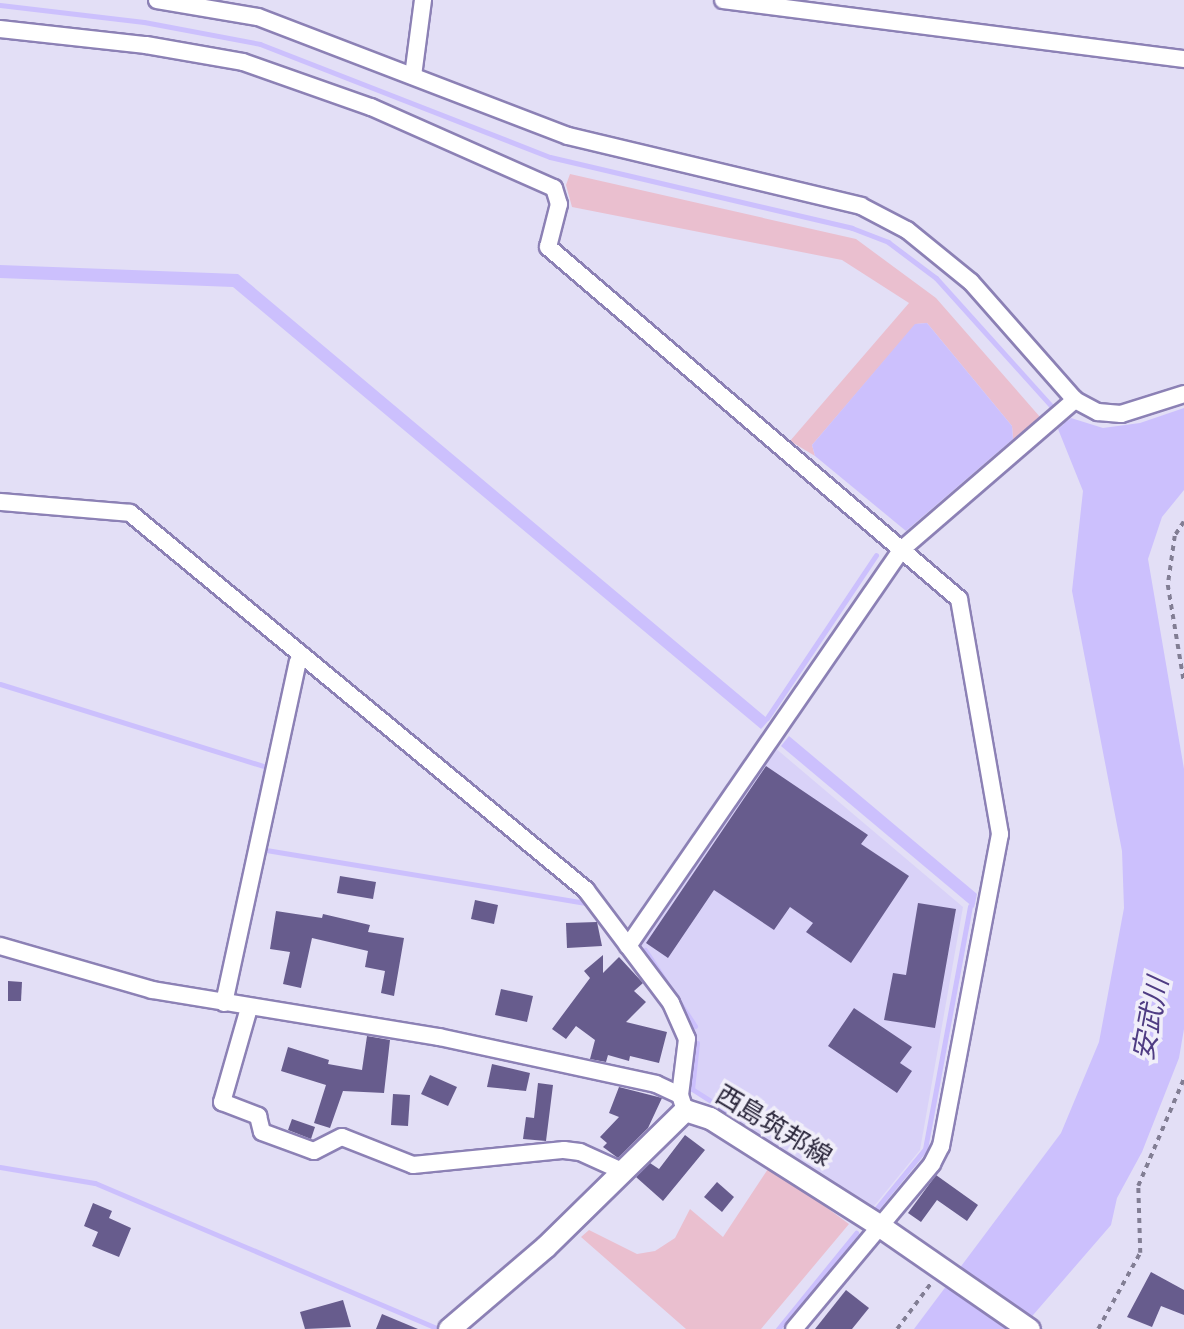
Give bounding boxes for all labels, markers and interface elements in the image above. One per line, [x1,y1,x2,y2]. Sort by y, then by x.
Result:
water label: 安武川 [1126,975,1176,1063]
street label: 西島筑邦線 [709,1080,837,1174]

